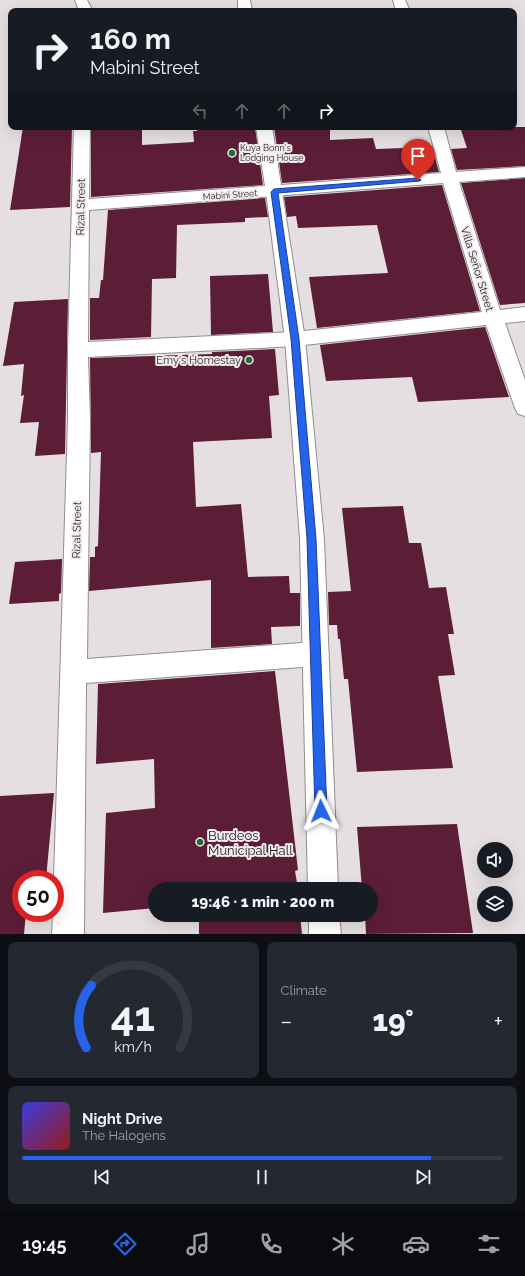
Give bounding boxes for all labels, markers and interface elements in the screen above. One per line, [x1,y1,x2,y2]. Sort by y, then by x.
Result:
text: 160 m [90,23,171,56]
icon: right [24,24,76,76]
text: Mabini Street [90,57,199,78]
icon: left [189,100,211,122]
icon: ahead [231,100,253,122]
icon: ahead [273,100,295,122]
icon: right [315,100,337,122]
pin [401,139,435,180]
place label: Kuya Bonn's Lodging House [240,143,304,163]
icon: arrive [407,145,429,167]
marker: Kuya Bonn's Lodging House [227,148,237,158]
street label: Rizal Street [74,178,88,236]
street label: Mabini Street [202,188,258,202]
street label: Villa Señor Street [458,225,496,313]
place label: Emy's Homestay [156,354,241,367]
marker: Emy's Homestay [244,355,254,365]
street label: Rizal Street [70,501,84,559]
position arrow [300,790,342,832]
place label: Burdeos Municipal Hall [208,828,293,858]
marker: Burdeos Municipal Hall [195,837,205,847]
map controls [477,842,513,922]
button: sound [477,842,513,878]
speed limit sign: 50 [12,870,64,922]
button: layers [477,886,513,922]
text: 19:46 · 1 min · 200 m [192,893,334,911]
text: Climate [281,983,327,998]
text: 41 [111,992,155,1041]
text: 19° [373,1003,414,1038]
text: − [281,1008,292,1034]
text: + [494,1008,503,1034]
text: km/h [114,1039,152,1055]
text: Night Drive [82,1110,162,1128]
text: The Halogens [82,1128,166,1143]
icon: previous [91,1166,113,1188]
icon: pause [251,1166,273,1188]
icon: next [412,1166,434,1188]
icon: directions [111,1230,139,1258]
icon: music [184,1230,212,1258]
icon: phone [257,1230,285,1258]
icon: climate [329,1230,357,1258]
icon: car [402,1230,430,1258]
icon: filters [475,1230,503,1258]
text: 19:45 [22,1234,67,1255]

